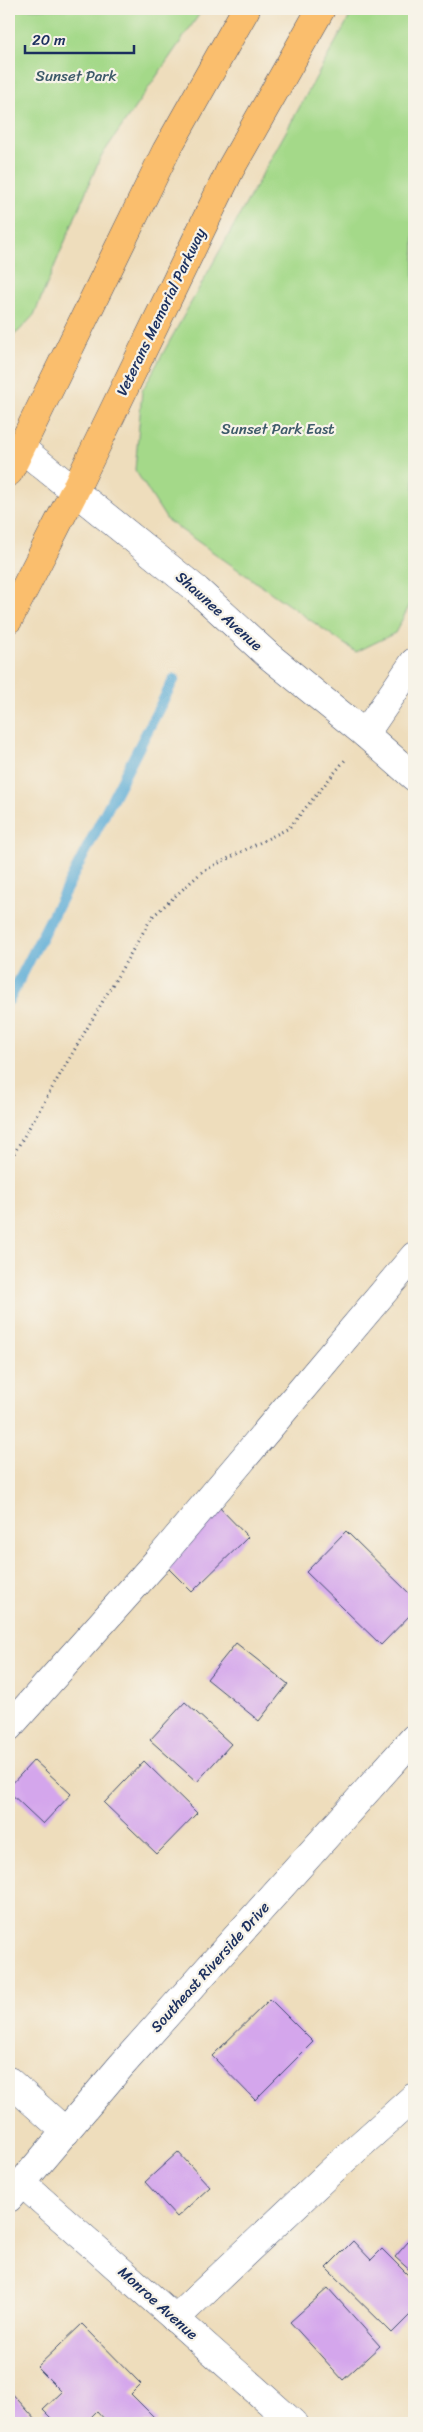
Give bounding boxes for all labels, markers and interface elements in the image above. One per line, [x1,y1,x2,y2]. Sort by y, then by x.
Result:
scale bar [25,22,134,54]
text: 20 m [32,27,66,53]
park label: Sunset Park [36,63,116,89]
street label: Veterans Memorial Parkway [109,223,213,400]
park label: Sunset Park East [221,416,335,442]
street label: Shawnee Avenue [169,565,269,657]
street label: Southeast Riverside Drive [144,1895,276,2038]
street label: Monroe Avenue [112,2260,204,2346]

